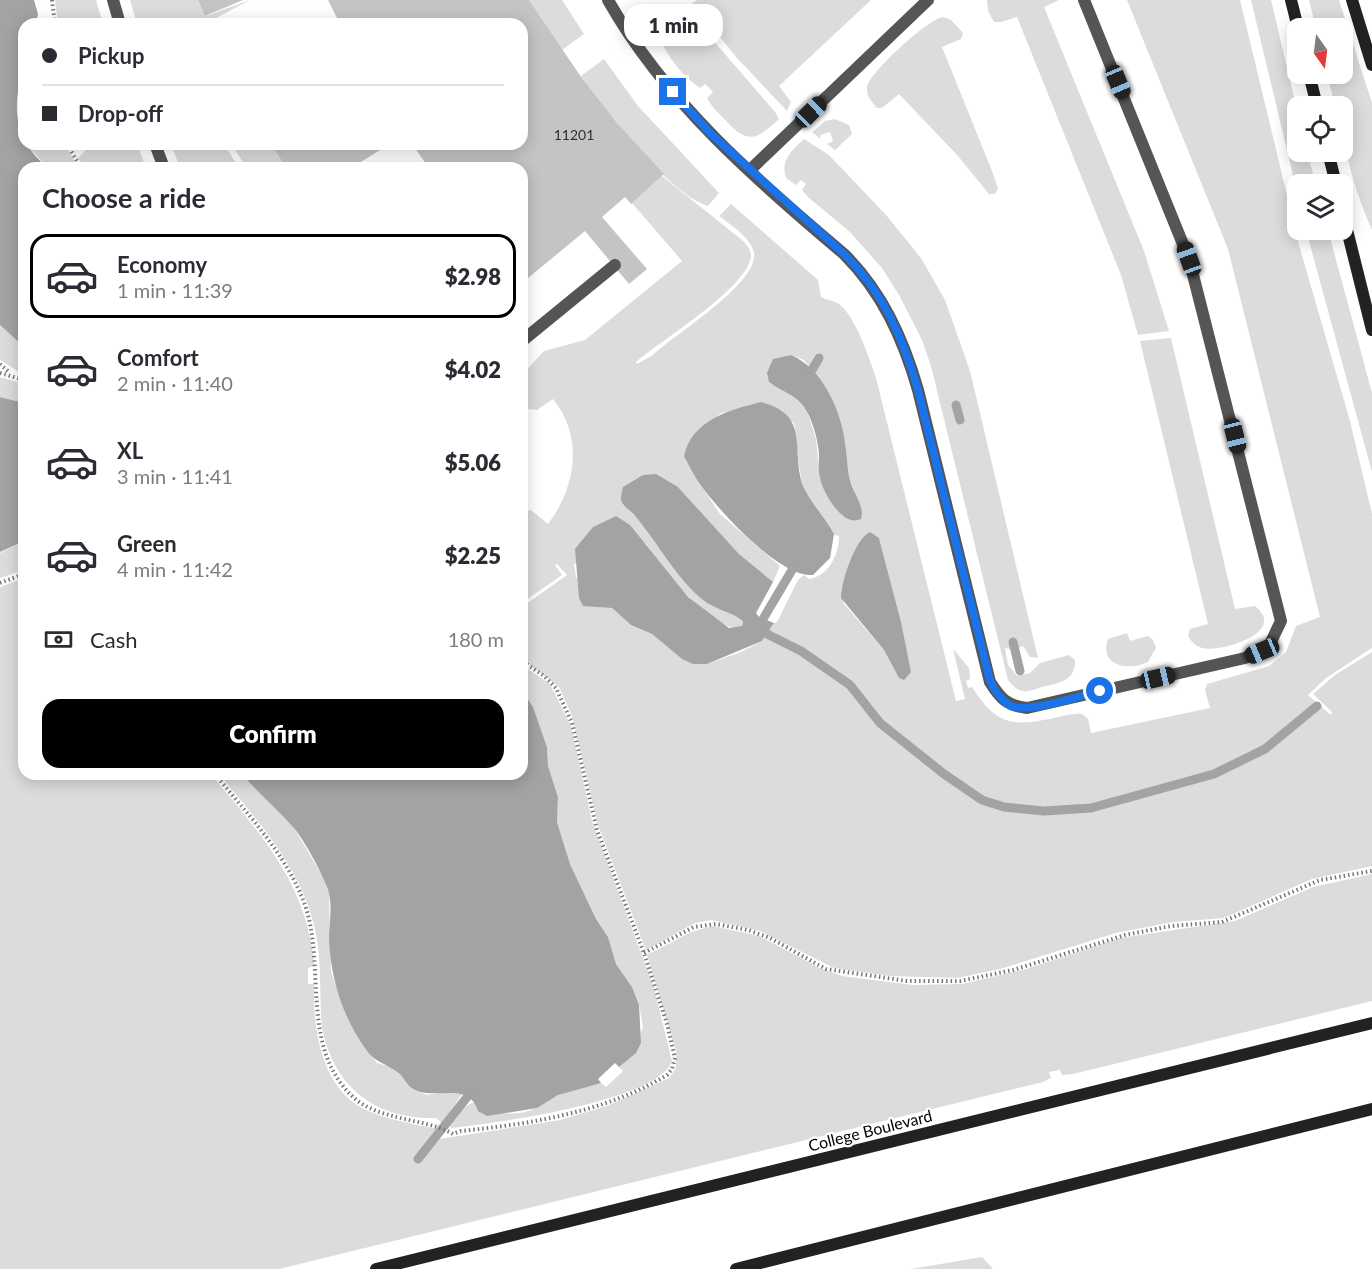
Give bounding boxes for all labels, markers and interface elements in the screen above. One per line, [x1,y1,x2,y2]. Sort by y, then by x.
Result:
callout: 1 min [624,5,722,47]
text: 1 min [649,13,698,37]
north arrow [1287,18,1353,84]
map controls [1287,18,1353,240]
text: Pickup [78,42,144,69]
car [1103,62,1133,102]
route end [659,78,686,105]
car [792,93,830,131]
button: locate [1287,96,1353,162]
text: Drop-off [78,100,163,127]
house number: 11201 [554,126,594,143]
button: layers [1287,174,1353,240]
text: Choose a ride [42,181,206,214]
car [1174,239,1204,279]
icon: car [45,249,99,303]
text: Economy [117,251,207,278]
text: $2.98 [445,263,501,290]
text: 1 min · 11:39 [117,278,233,302]
icon: car [45,342,99,396]
text: Comfort [117,344,199,371]
text: $4.02 [445,356,501,383]
text: 2 min · 11:40 [117,371,233,395]
car [1222,416,1248,456]
icon: car [45,435,99,489]
text: XL [117,437,143,464]
text: $5.06 [445,449,501,476]
text: 3 min · 11:41 [117,464,233,488]
icon: car [45,528,99,582]
text: Green [117,530,177,557]
text: $2.25 [445,542,501,569]
text: 4 min · 11:42 [117,557,233,581]
icon: cash [42,623,75,656]
text: Cash [90,626,137,653]
text: 180 m [448,627,504,651]
car [1242,636,1282,666]
car [1138,665,1178,691]
route start [1086,677,1113,704]
button: Confirm [42,699,504,768]
street label: College Boulevard [806,1105,934,1155]

